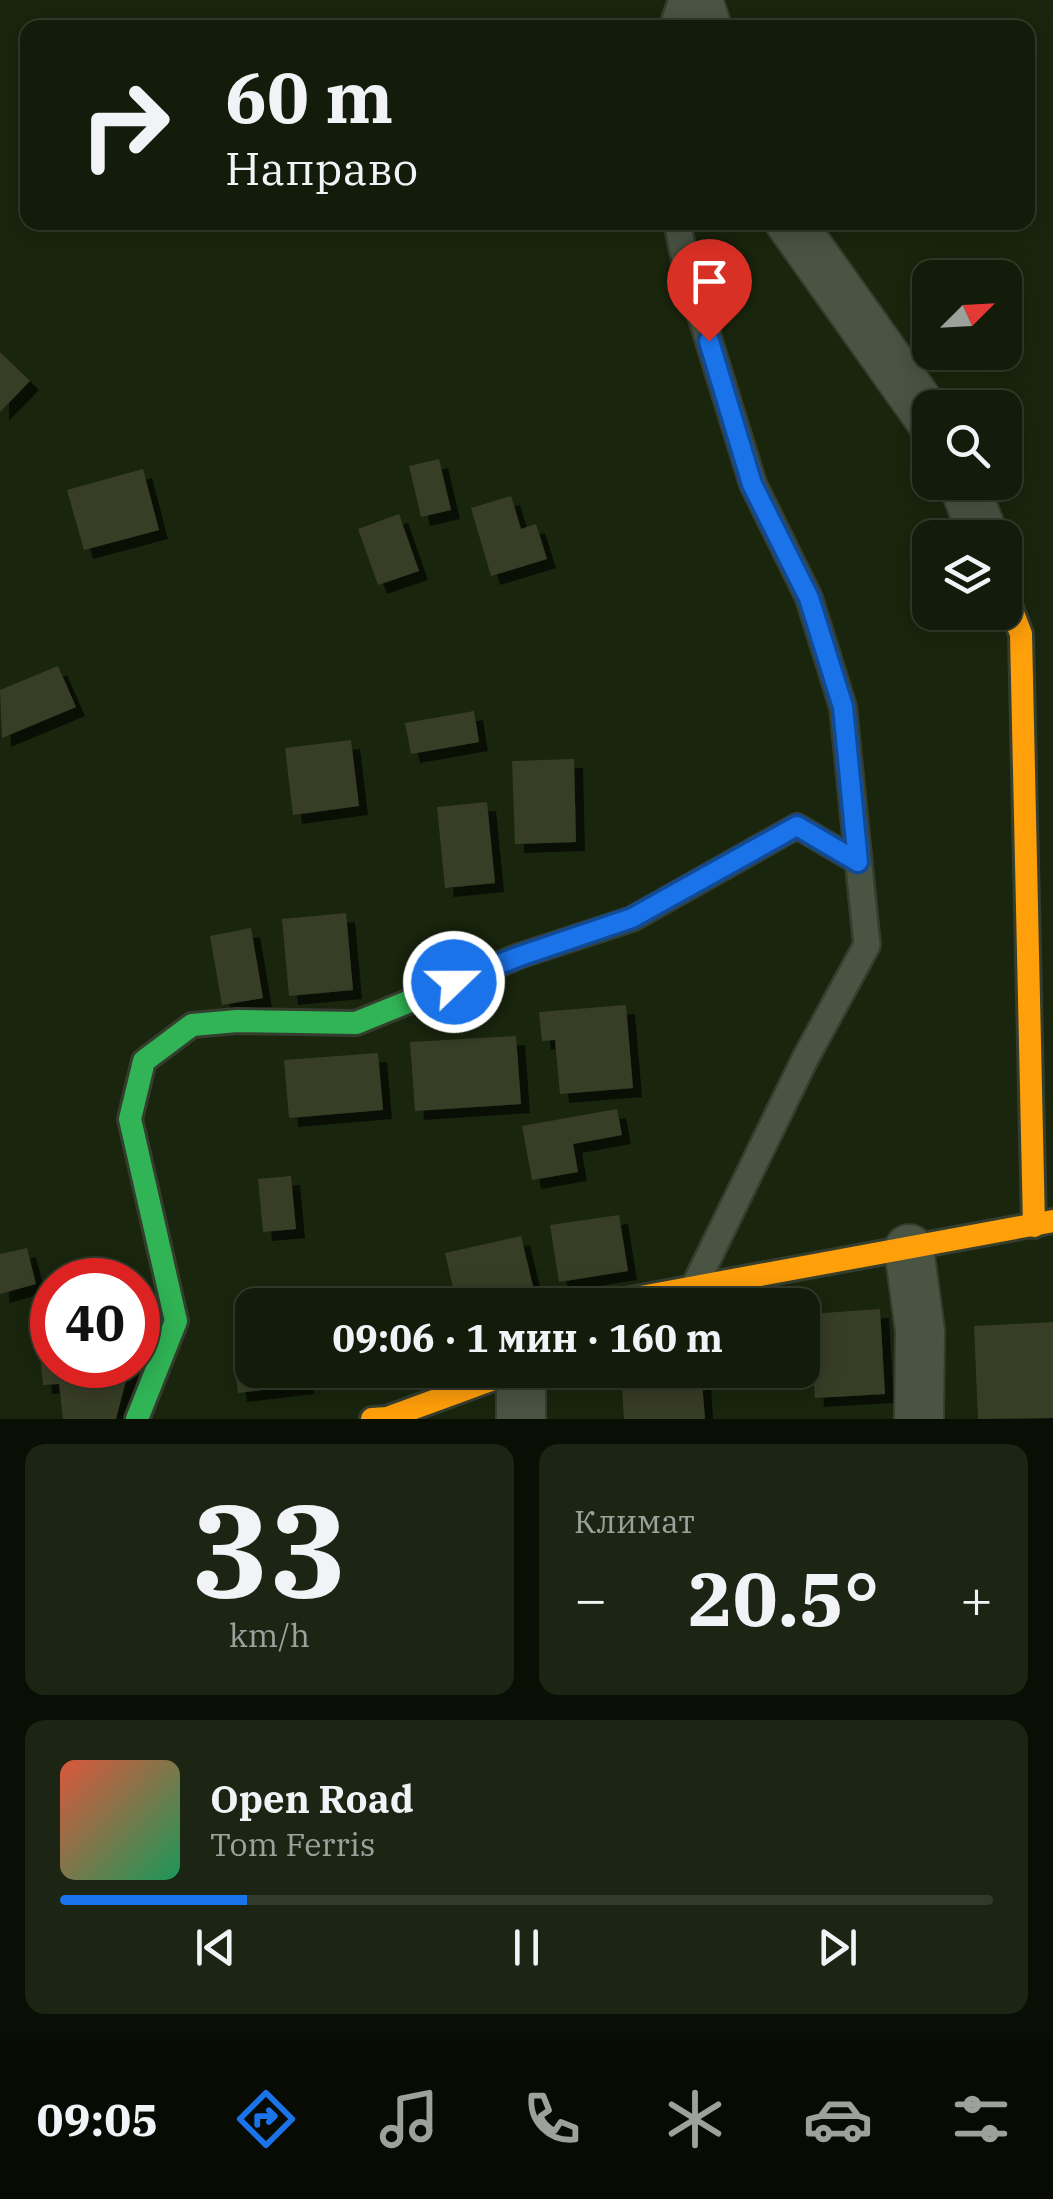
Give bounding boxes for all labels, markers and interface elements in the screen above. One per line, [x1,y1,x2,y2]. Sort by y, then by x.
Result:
text: 60 m [225,51,393,142]
icon: right [60,60,190,190]
text: Направо [225,139,418,197]
pin [667,239,752,342]
icon: arrive [682,254,737,309]
north arrow [912,260,1022,370]
map controls [912,260,1022,630]
button: search [912,390,1022,500]
button: layers [912,520,1022,630]
position arrow [402,930,506,1034]
speed limit sign: 40 [30,1258,160,1388]
text: 09:06 · 1 мин · 160 m [332,1313,723,1362]
text: 33 [191,1464,348,1633]
text: Климат [574,1500,695,1542]
text: 20.5° [688,1549,879,1647]
text: − [574,1563,607,1634]
text: + [960,1563,993,1634]
text: km/h [229,1614,310,1656]
text: Open Road [210,1774,414,1823]
text: Tom Ferris [210,1823,375,1865]
icon: previous [188,1920,243,1975]
icon: pause [499,1920,554,1975]
icon: next [810,1920,865,1975]
icon: directions [231,2084,301,2154]
icon: music [374,2084,444,2154]
icon: phone [517,2084,587,2154]
icon: climate [660,2084,730,2154]
icon: car [803,2084,873,2154]
icon: filters [946,2084,1016,2154]
text: 09:05 [37,2090,158,2148]

